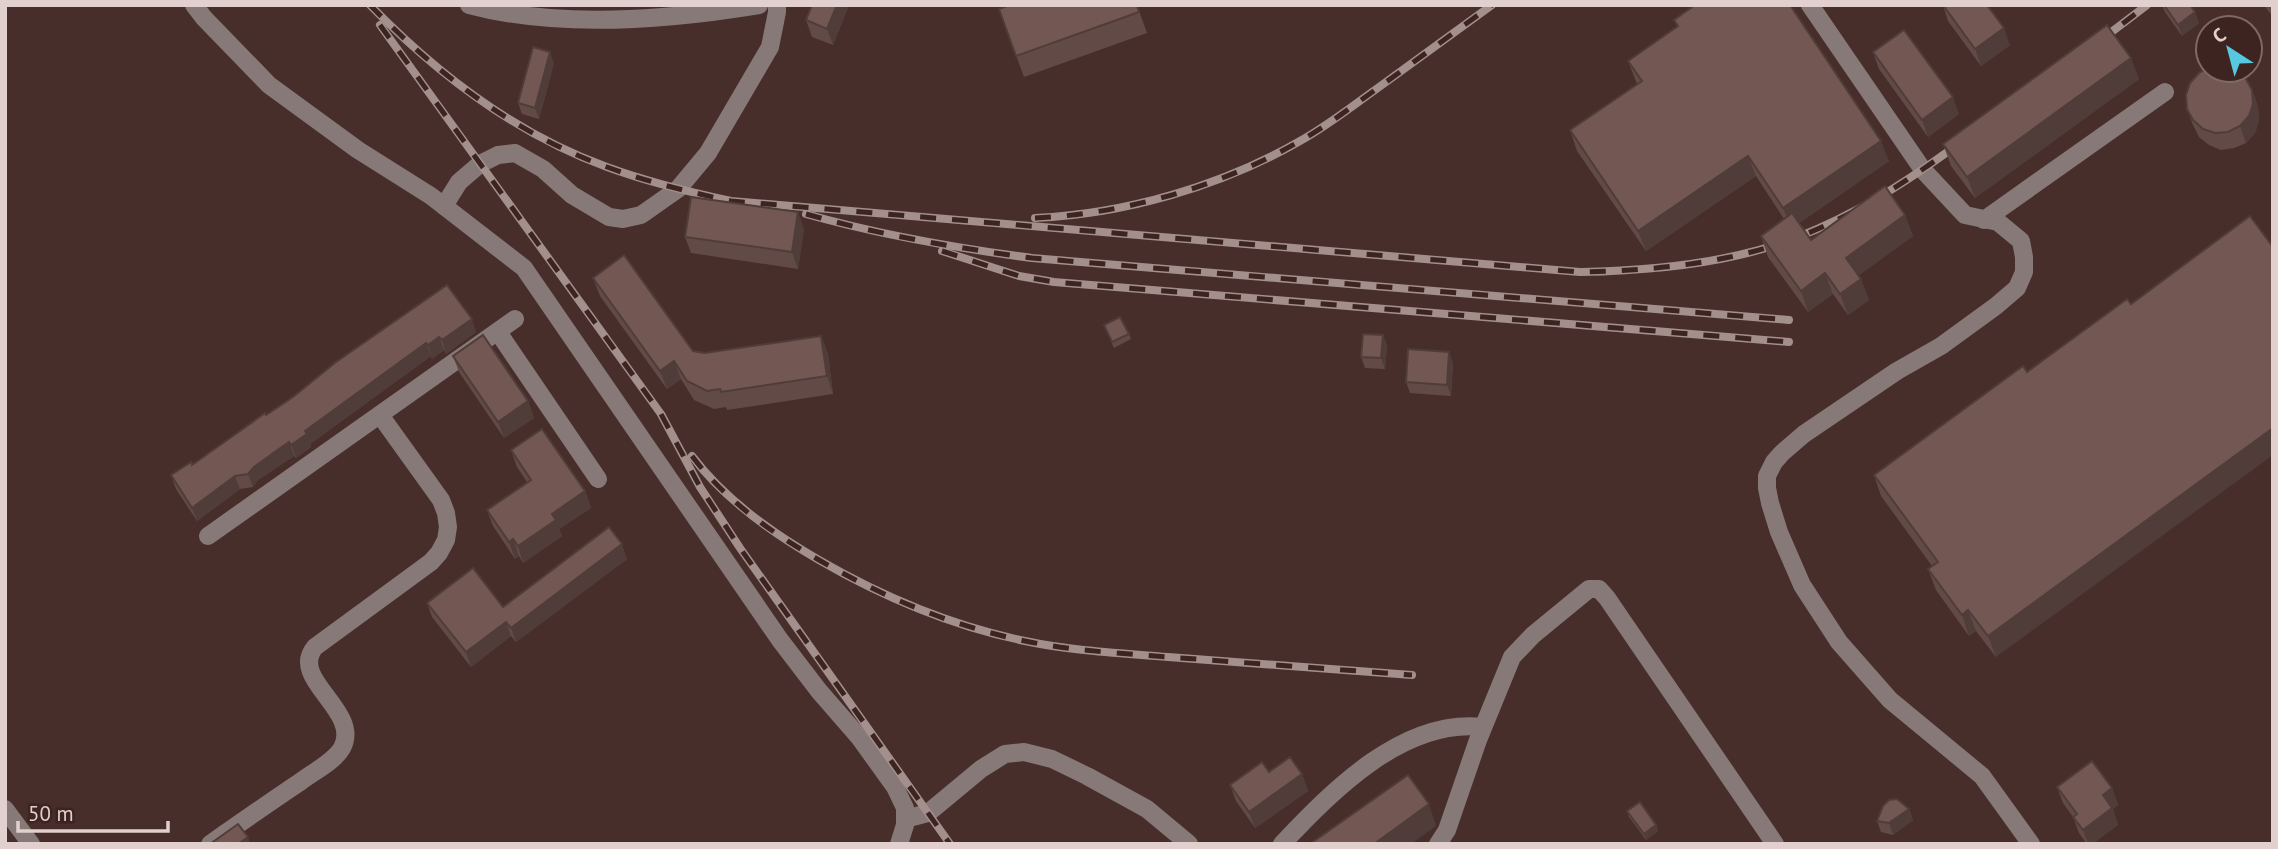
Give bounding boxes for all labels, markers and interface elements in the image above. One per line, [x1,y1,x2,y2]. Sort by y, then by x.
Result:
north arrow [2194,14,2264,84]
text: С [2208,22,2231,48]
scale bar [18,790,168,834]
text: 50 m [28,800,74,827]

